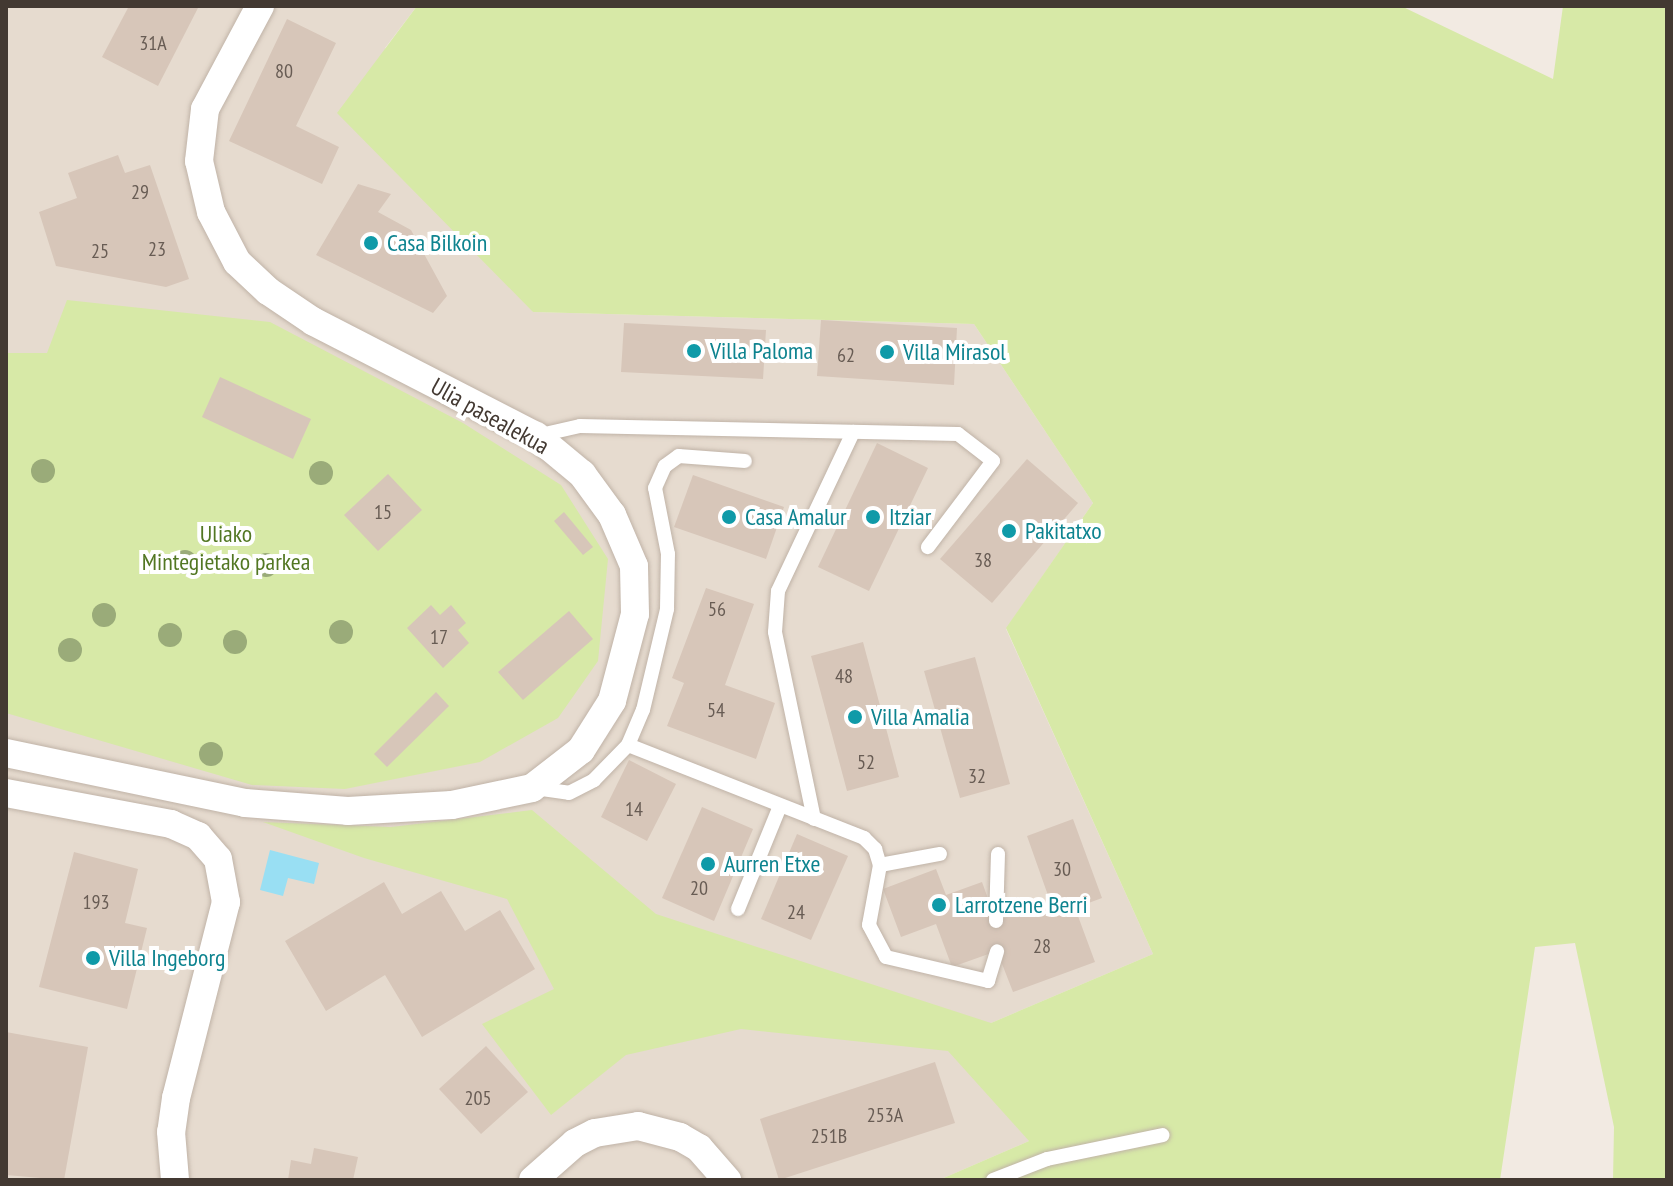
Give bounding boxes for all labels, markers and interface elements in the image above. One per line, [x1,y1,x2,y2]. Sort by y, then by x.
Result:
house number: 31A [139,31,167,55]
house number: 80 [275,59,293,83]
house number: 29 [131,180,149,204]
place label: Casa Bilkoin [387,229,487,257]
marker: Casa Bilkoin [362,234,380,252]
house number: 23 [148,237,166,261]
house number: 25 [91,239,109,263]
place label: Villa Paloma [710,337,813,365]
place label: Villa Mirasol [903,338,1006,366]
marker: Villa Paloma [685,342,703,360]
house number: 62 [837,343,855,367]
marker: Villa Mirasol [878,343,896,361]
street label: Ulia pasealekua [426,372,554,460]
house number: 15 [374,500,392,524]
place label: Casa Amalur [745,503,847,531]
place label: Itziar [889,503,931,531]
marker: Casa Amalur [720,508,738,526]
marker: Itziar [864,508,882,526]
place label: Pakitatxo [1025,517,1102,545]
park label: Uliako Mintegietako parkea [142,520,310,576]
marker: Pakitatxo [1000,522,1018,540]
house number: 38 [974,548,992,572]
house number: 56 [708,597,726,621]
house number: 17 [430,625,448,649]
house number: 48 [835,664,853,688]
house number: 54 [707,698,725,722]
place label: Villa Amalia [871,703,970,731]
marker: Villa Amalia [846,708,864,726]
house number: 52 [857,750,875,774]
house number: 32 [968,764,986,788]
house number: 14 [625,797,643,821]
place label: Aurren Etxe [724,850,820,878]
marker: Aurren Etxe [699,855,717,873]
house number: 30 [1053,857,1071,881]
house number: 20 [690,876,708,900]
house number: 193 [83,890,109,914]
place label: Larrotzene Berri [955,891,1088,919]
marker: Larrotzene Berri [930,896,948,914]
house number: 24 [787,900,805,924]
house number: 28 [1033,934,1051,958]
place label: Villa Ingeborg [109,944,225,972]
marker: Villa Ingeborg [84,949,102,967]
house number: 205 [465,1086,491,1110]
house number: 253A [867,1103,903,1127]
house number: 251B [811,1124,847,1148]

